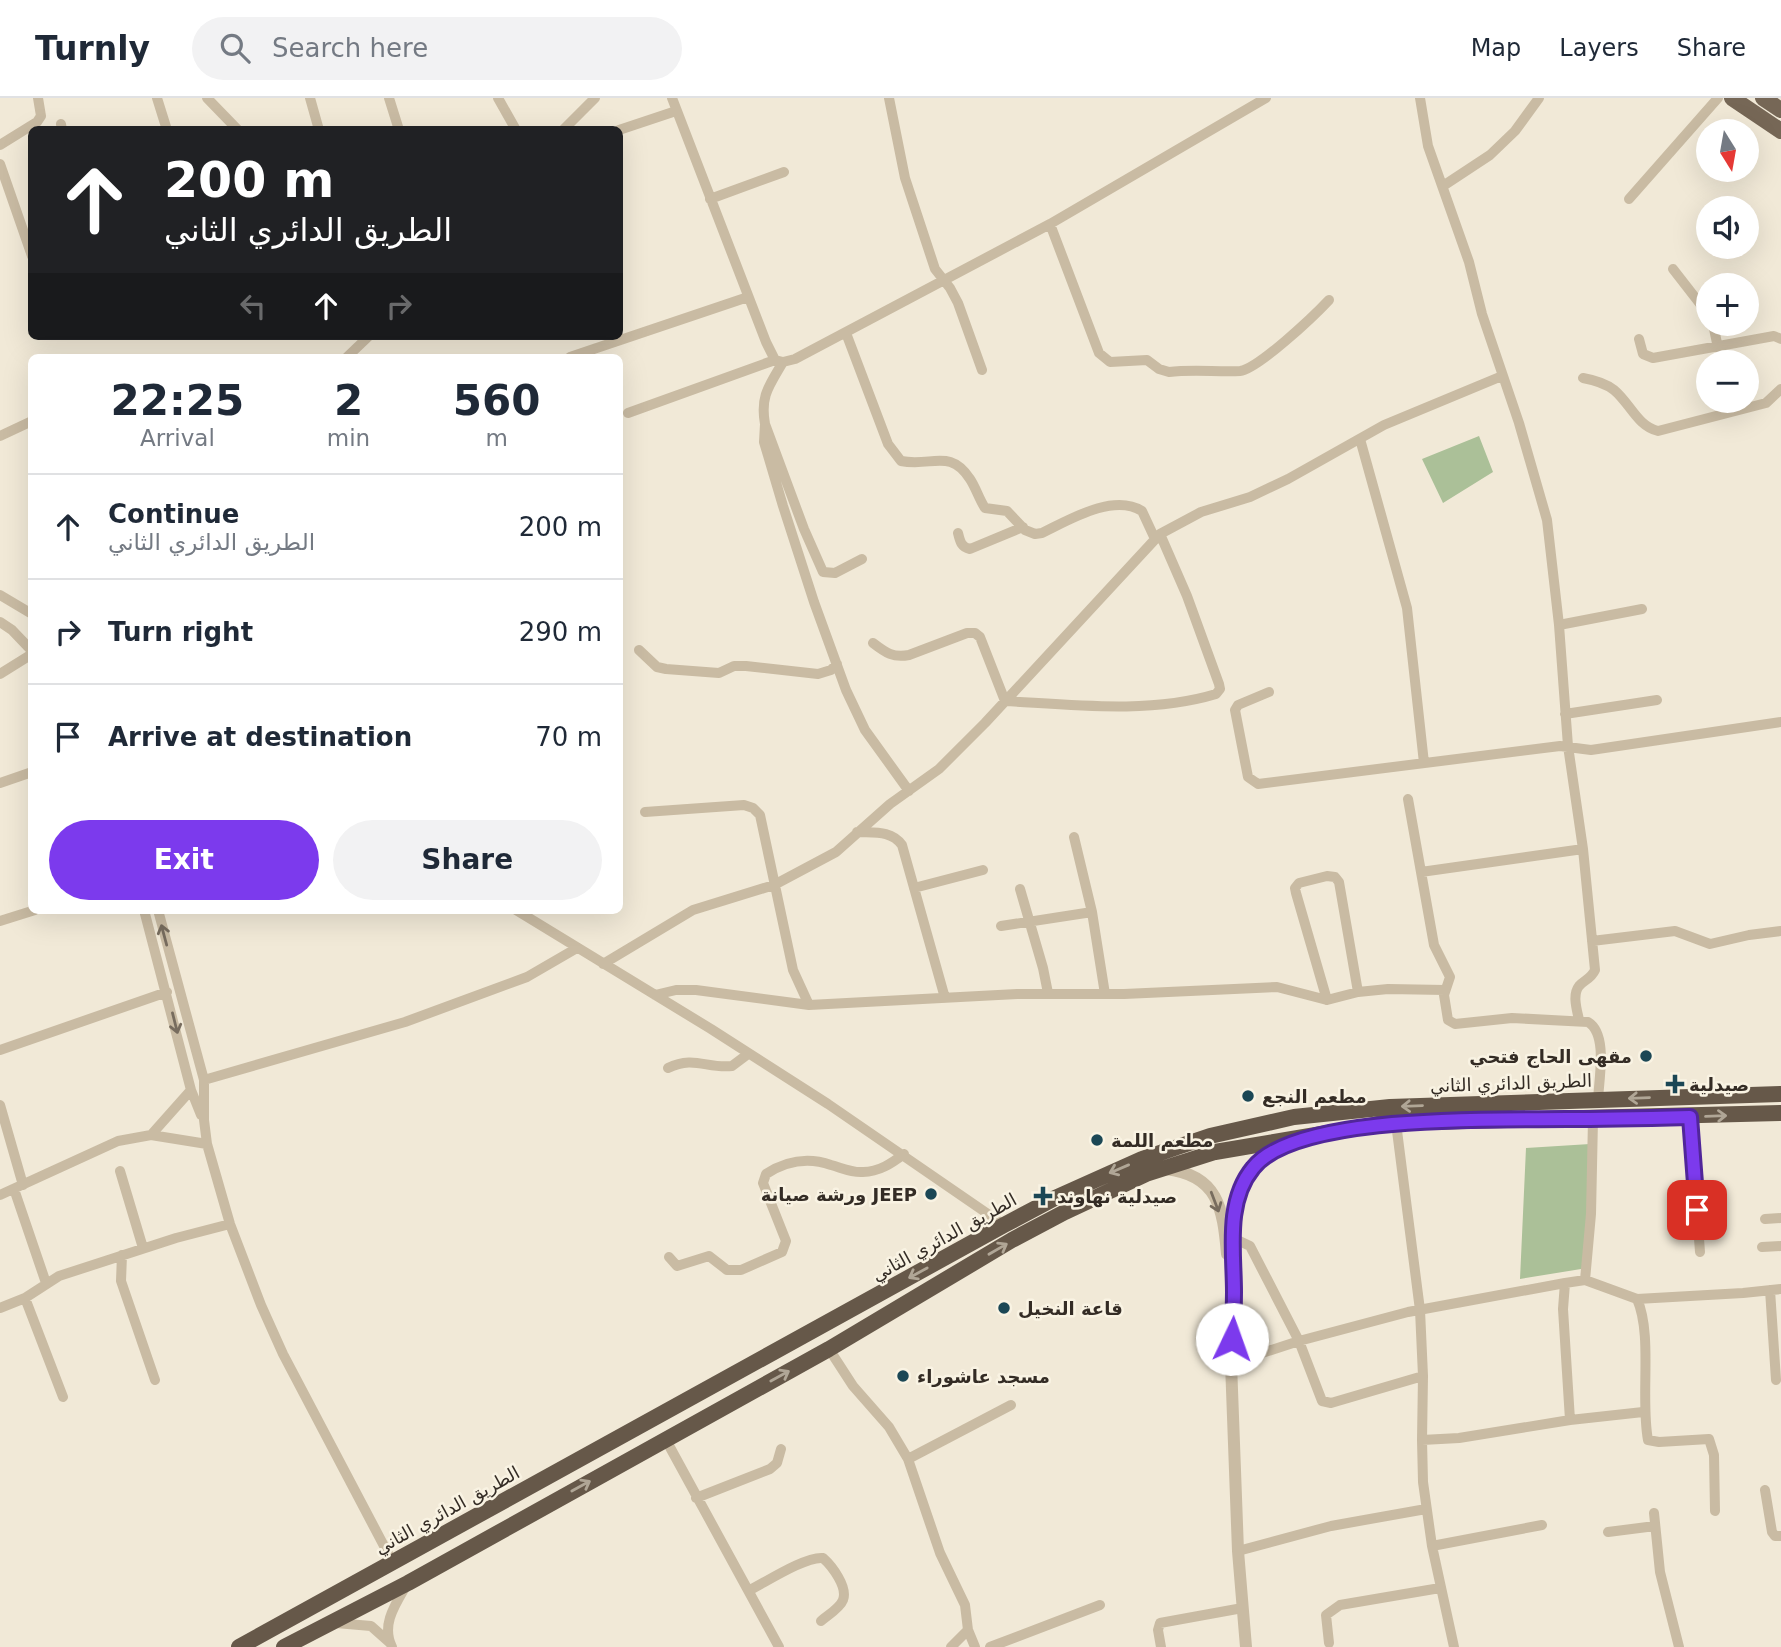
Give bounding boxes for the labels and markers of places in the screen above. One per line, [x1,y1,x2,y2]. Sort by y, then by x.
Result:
place label: مقهى الحاج فتحي [1469,1046,1632,1068]
marker: مقهى الحاج فتحي [1638,1048,1654,1064]
place label: صيدلية [1689,1074,1749,1095]
marker: صيدلية [1667,1076,1683,1092]
place label: مطعم النجع [1262,1086,1367,1108]
marker: مطعم النجع [1240,1088,1256,1104]
place label: مطعم اللمة [1111,1130,1213,1151]
marker: مطعم اللمة [1089,1132,1105,1148]
pin [1667,1180,1727,1240]
place label: ورشة صيانة JEEP [761,1184,917,1206]
marker: ورشة صيانة JEEP [923,1186,939,1202]
place label: صيدلية نهاوند [1057,1186,1177,1208]
marker: صيدلية نهاوند [1035,1188,1051,1204]
place label: قاعة النخيل [1018,1298,1123,1319]
marker: قاعة النخيل [996,1300,1012,1316]
place label: مسجد عاشوراء [917,1366,1050,1388]
marker: مسجد عاشوراء [895,1368,911,1384]

